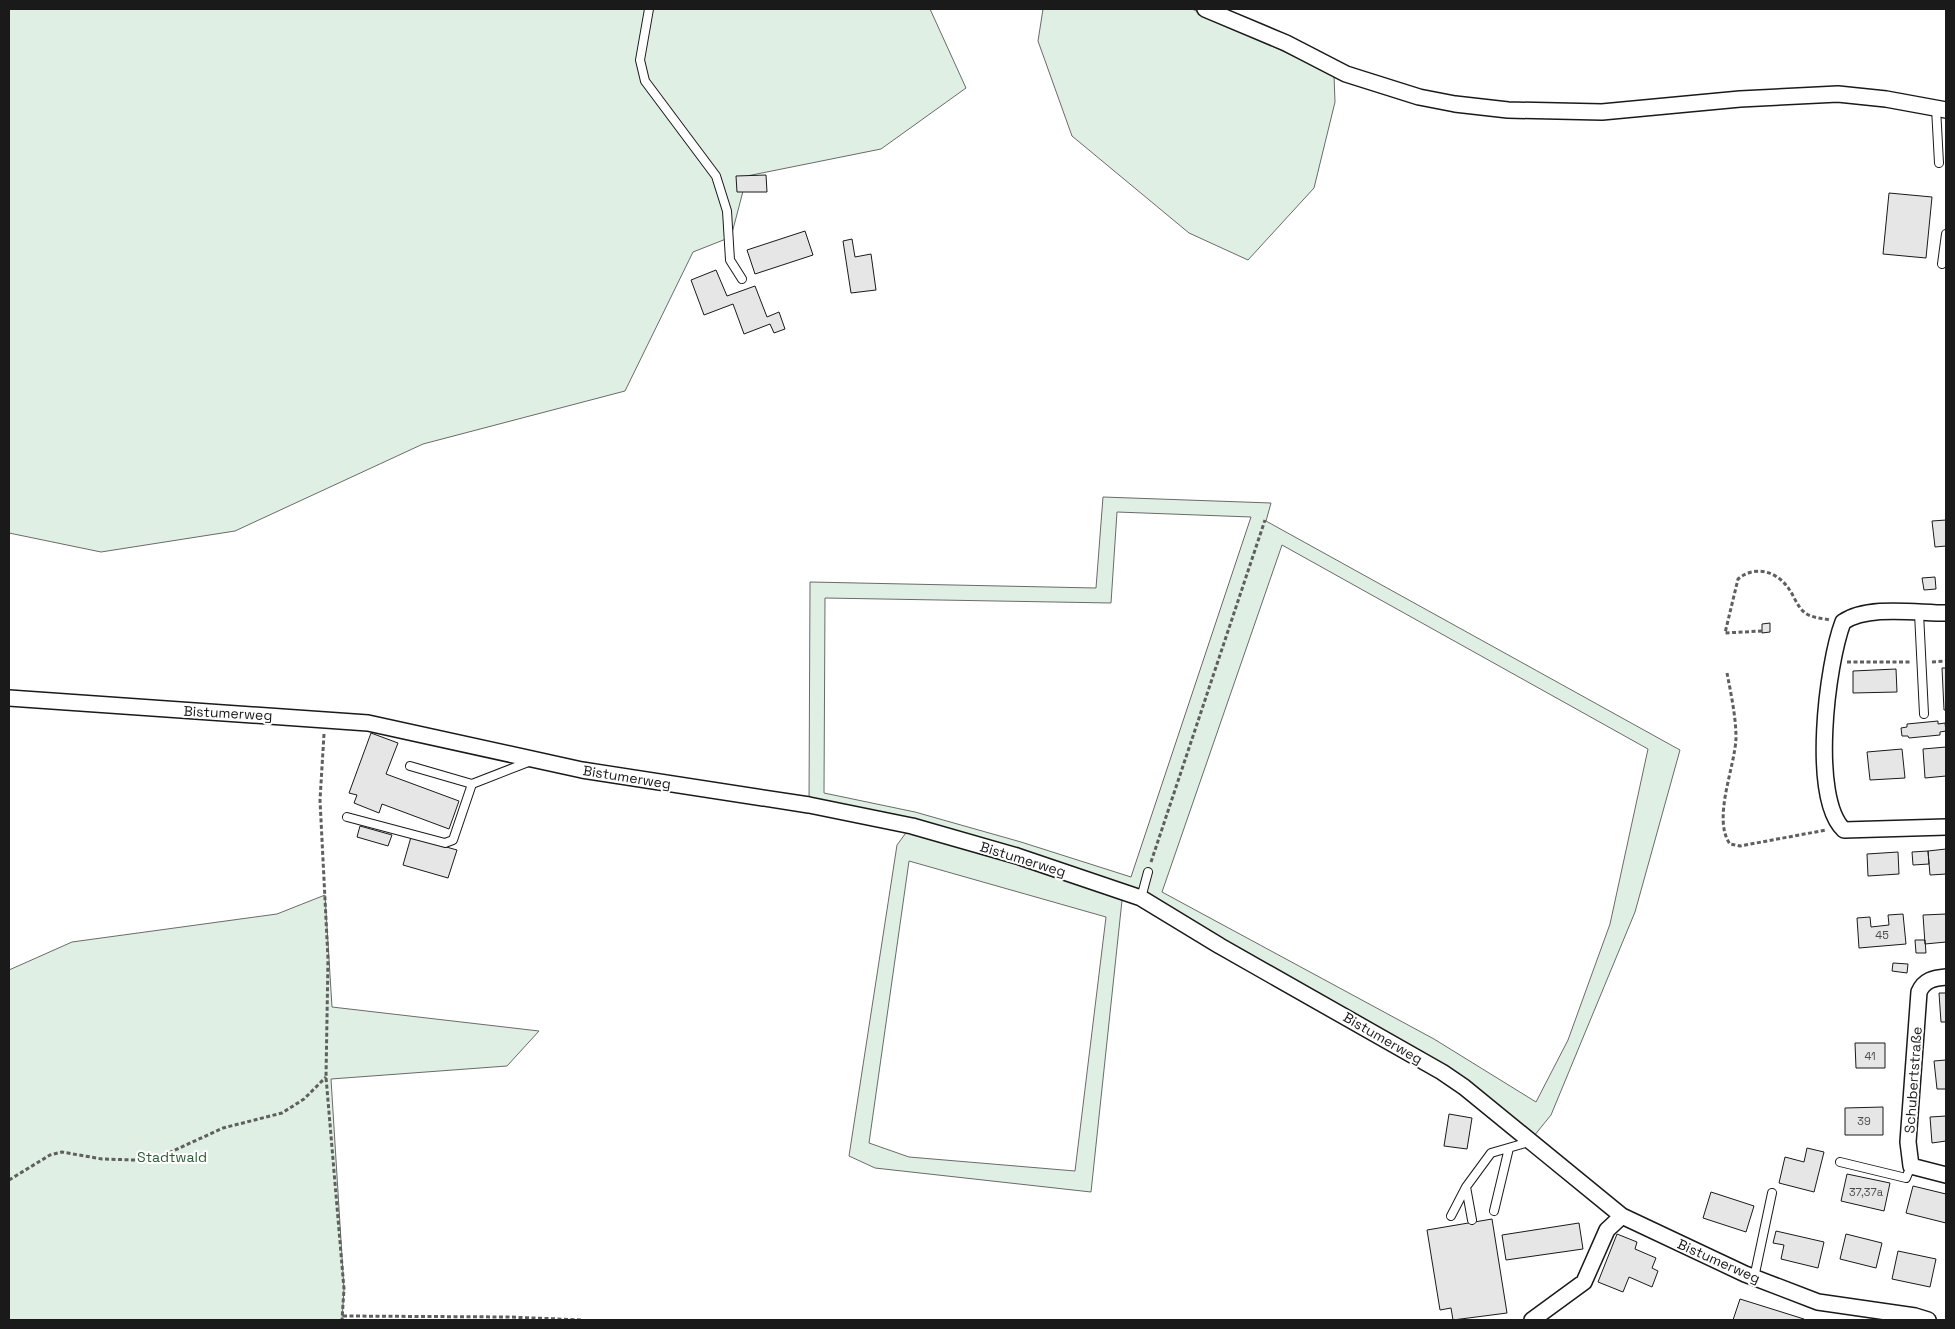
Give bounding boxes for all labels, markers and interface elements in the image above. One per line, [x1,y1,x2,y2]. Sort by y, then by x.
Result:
street label: Bistumerweg [183,702,273,724]
street label: Bistumerweg [582,761,672,793]
street label: Bistumerweg [978,837,1068,881]
house number: 45 [1875,928,1889,942]
street label: Bistumerweg [1340,1008,1426,1068]
street label: Schubertstraße [1900,1026,1926,1134]
house number: 41 [1864,1049,1876,1063]
house number: 39 [1857,1114,1871,1128]
park label: Stadtwald [137,1148,207,1166]
house number: 37,37a [1849,1185,1884,1199]
street label: Bistumerweg [1675,1235,1763,1287]

